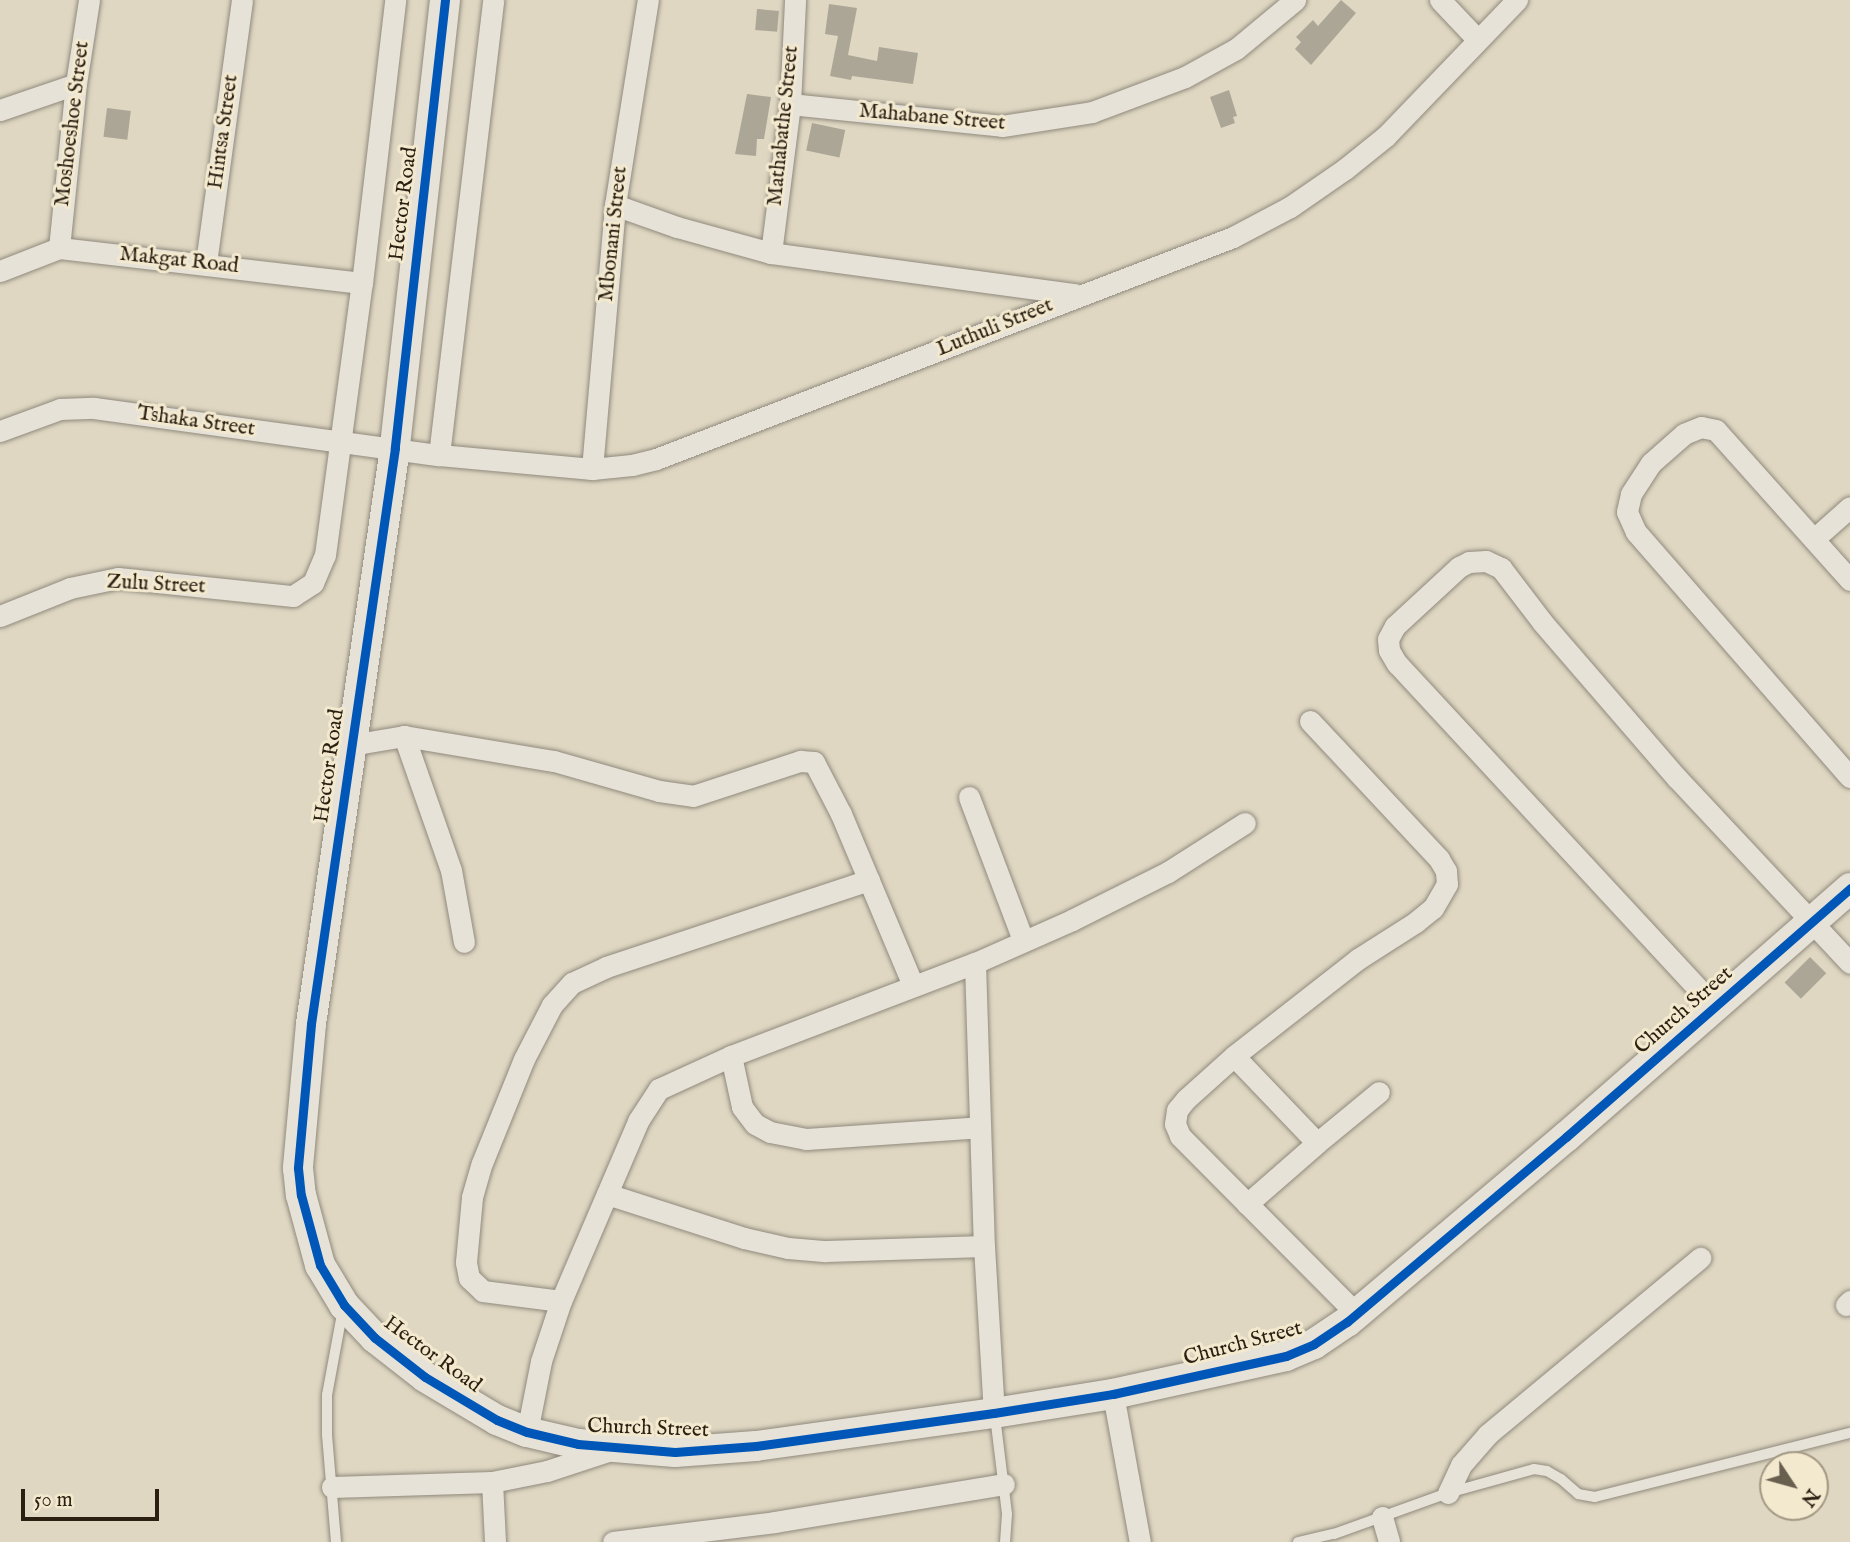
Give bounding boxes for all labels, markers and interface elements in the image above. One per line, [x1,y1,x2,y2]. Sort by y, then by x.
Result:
street label: Moshoeshoe Street [50,40,96,208]
street label: Mathabathe Street [763,44,805,208]
street label: Hintsa Street [204,73,244,191]
street label: Mahabane Street [858,99,1006,137]
street label: Hector Road [385,146,423,262]
street label: Mbonani Street [594,165,634,303]
street label: Makgat Road [118,242,240,280]
street label: Luthuli Street [933,293,1057,363]
street label: Tshaka Street [136,401,256,443]
street label: Zulu Street [106,570,206,600]
street label: Hector Road [310,708,350,824]
street label: Church Street [1630,962,1738,1060]
street label: Hector Road [378,1311,486,1399]
street label: Church Street [1181,1316,1305,1372]
street label: Church Street [587,1414,709,1444]
north arrow [1759,1451,1829,1521]
scale bar [24,1476,163,1520]
text: N [1795,1483,1824,1511]
text: 50 m [34,1487,73,1514]

